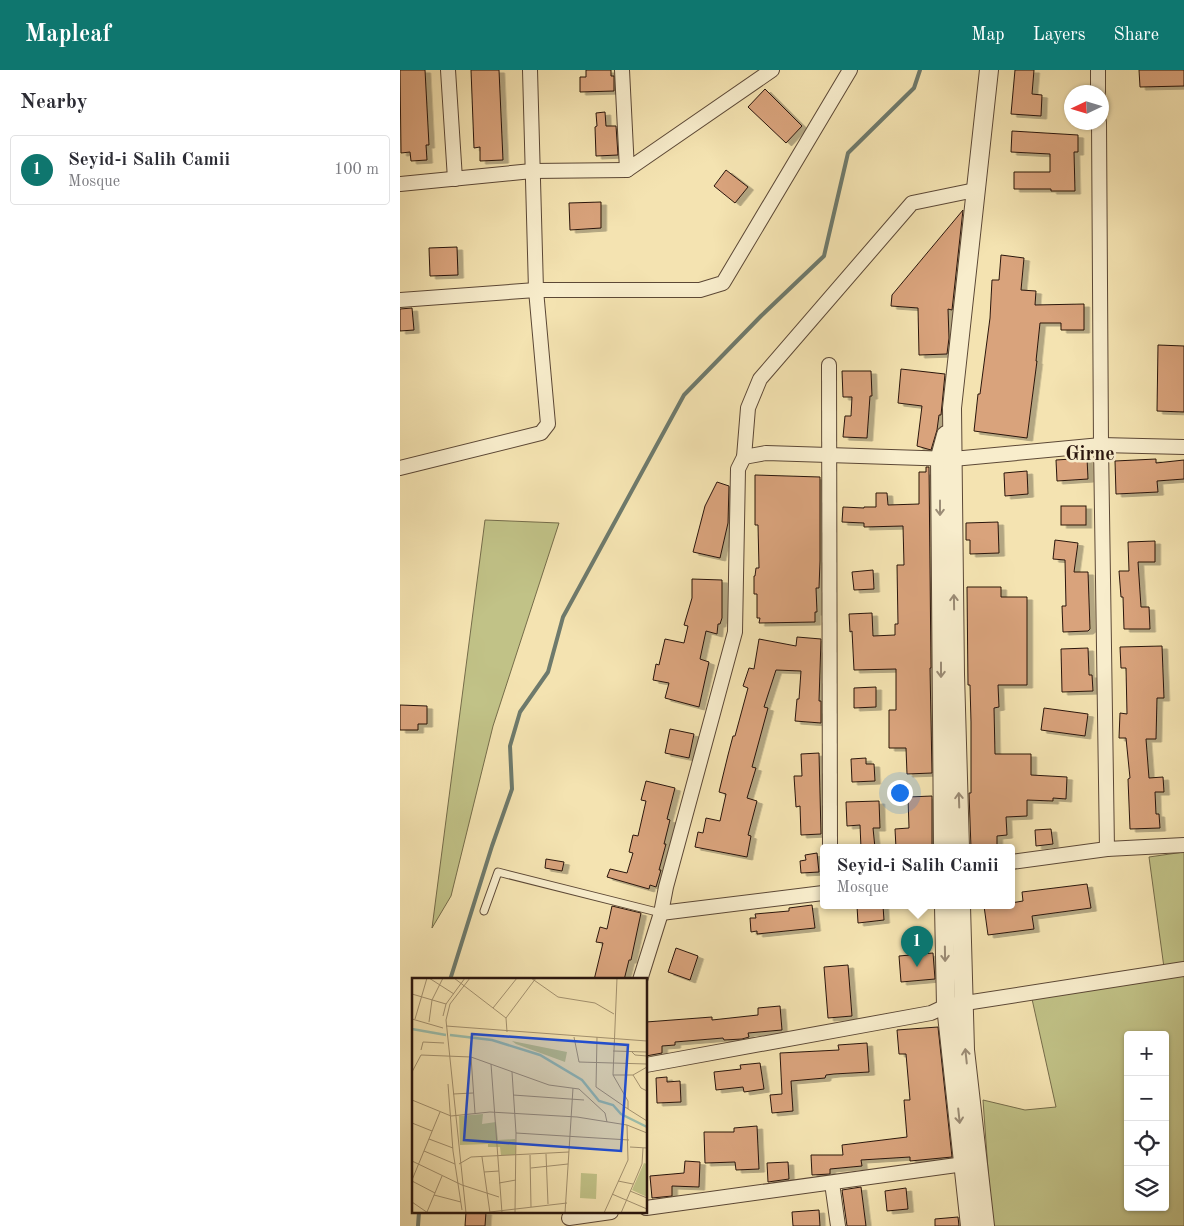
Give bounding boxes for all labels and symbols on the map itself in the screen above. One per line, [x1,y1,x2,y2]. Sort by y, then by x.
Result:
north arrow [1064,85,1109,130]
district label: Girne [1065,445,1115,465]
one-way arrow [935,499,945,515]
one-way arrow [949,594,959,610]
one-way arrow [936,662,946,678]
your location [887,780,913,806]
one-way arrow [954,792,963,808]
pin: 1 [901,926,933,967]
one-way arrow [940,946,950,962]
inset map [412,978,648,1214]
one-way arrow [961,1048,971,1064]
one-way arrow [954,1108,964,1124]

